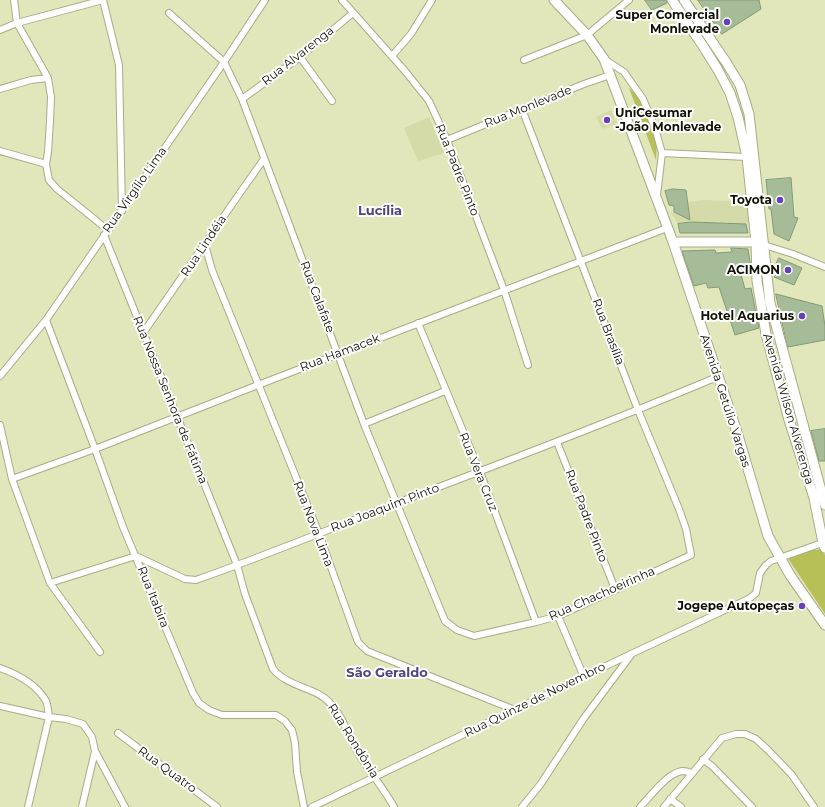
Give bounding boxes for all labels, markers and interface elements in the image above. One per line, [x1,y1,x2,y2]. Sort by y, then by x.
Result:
place label: Super Comercial Monlevade [615,8,719,36]
marker: Super Comercial Monlevade [722,17,732,27]
street label: Rua Alvarenga [259,23,337,89]
street label: Rua Monlevade [482,83,574,131]
place label: UniCesumar -João Monlevade [615,106,721,134]
marker: UniCesumar -João Monlevade [602,115,612,125]
street label: Rua Padre Pinto [432,122,482,218]
street label: Rua Virgílio Lima [100,144,170,236]
place label: Toyota [730,193,772,207]
marker: Toyota [775,195,785,205]
district label: Lucília [358,203,402,219]
street label: Rua Lindéia [178,213,230,279]
street label: Rua Calafate [297,259,337,335]
place label: ACIMON [727,263,780,277]
marker: ACIMON [783,265,793,275]
street label: Rua Brasília [589,297,627,367]
place label: Hotel Aquarius [700,309,794,323]
marker: Hotel Aquarius [797,311,807,321]
street label: Rua Nossa Senhora de Fátima [130,314,210,486]
street label: Rua Hamacek [298,331,382,375]
street label: Avenida Wilson Alverenga [760,332,816,486]
street label: Avenida Getúlio Vargas [697,333,753,469]
street label: Rua Vera Cruz [456,430,500,514]
street label: Rua Padre Pinto [562,468,610,564]
street label: Rua Nova Lima [290,479,336,569]
street label: Rua Joaquim Pinto [329,481,441,535]
street label: Rua Itabira [134,564,172,630]
street label: Rua Chachoeirinha [547,564,657,624]
place label: Jogepe Autopeças [678,599,794,613]
marker: Jogepe Autopeças [797,601,807,611]
street label: Rua Quinze de Novembro [462,660,608,740]
district label: São Geraldo [346,665,428,681]
street label: Rua Rondônia [324,701,382,781]
street label: Rua Quatro [135,744,199,796]

